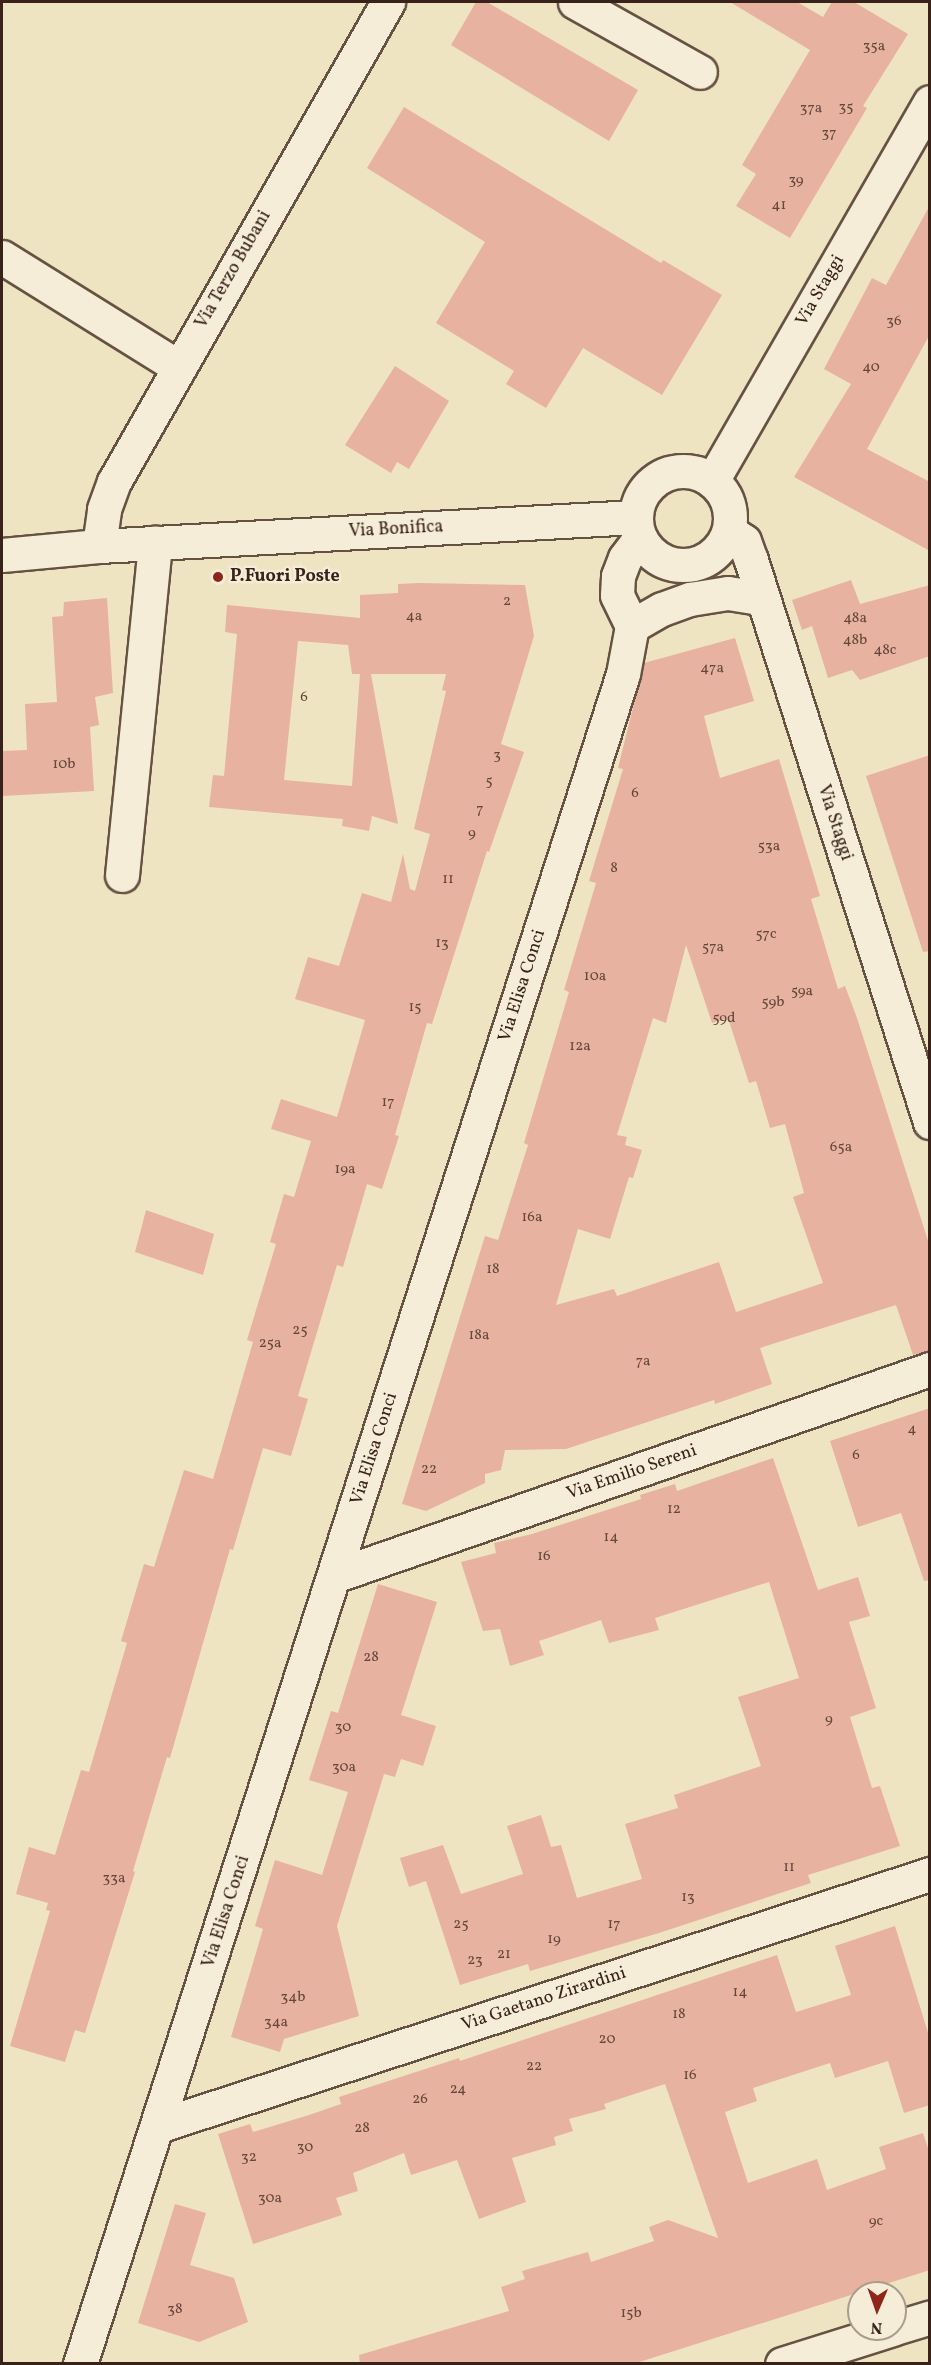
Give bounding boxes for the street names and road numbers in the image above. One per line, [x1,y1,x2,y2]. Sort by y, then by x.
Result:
street label: Via Terzo Bubani [191,207,277,333]
street label: Via Staggi [792,252,850,330]
street label: Via Bonifica [348,517,444,543]
street label: Via Staggi [812,782,856,864]
street label: Via Elisa Conci [495,927,551,1045]
street label: Via Elisa Conci [347,1390,403,1508]
street label: Via Emilio Sereni [564,1441,700,1505]
street label: Via Elisa Conci [199,1853,255,1971]
street label: Via Gaetano Zirardini [459,1963,629,2037]

